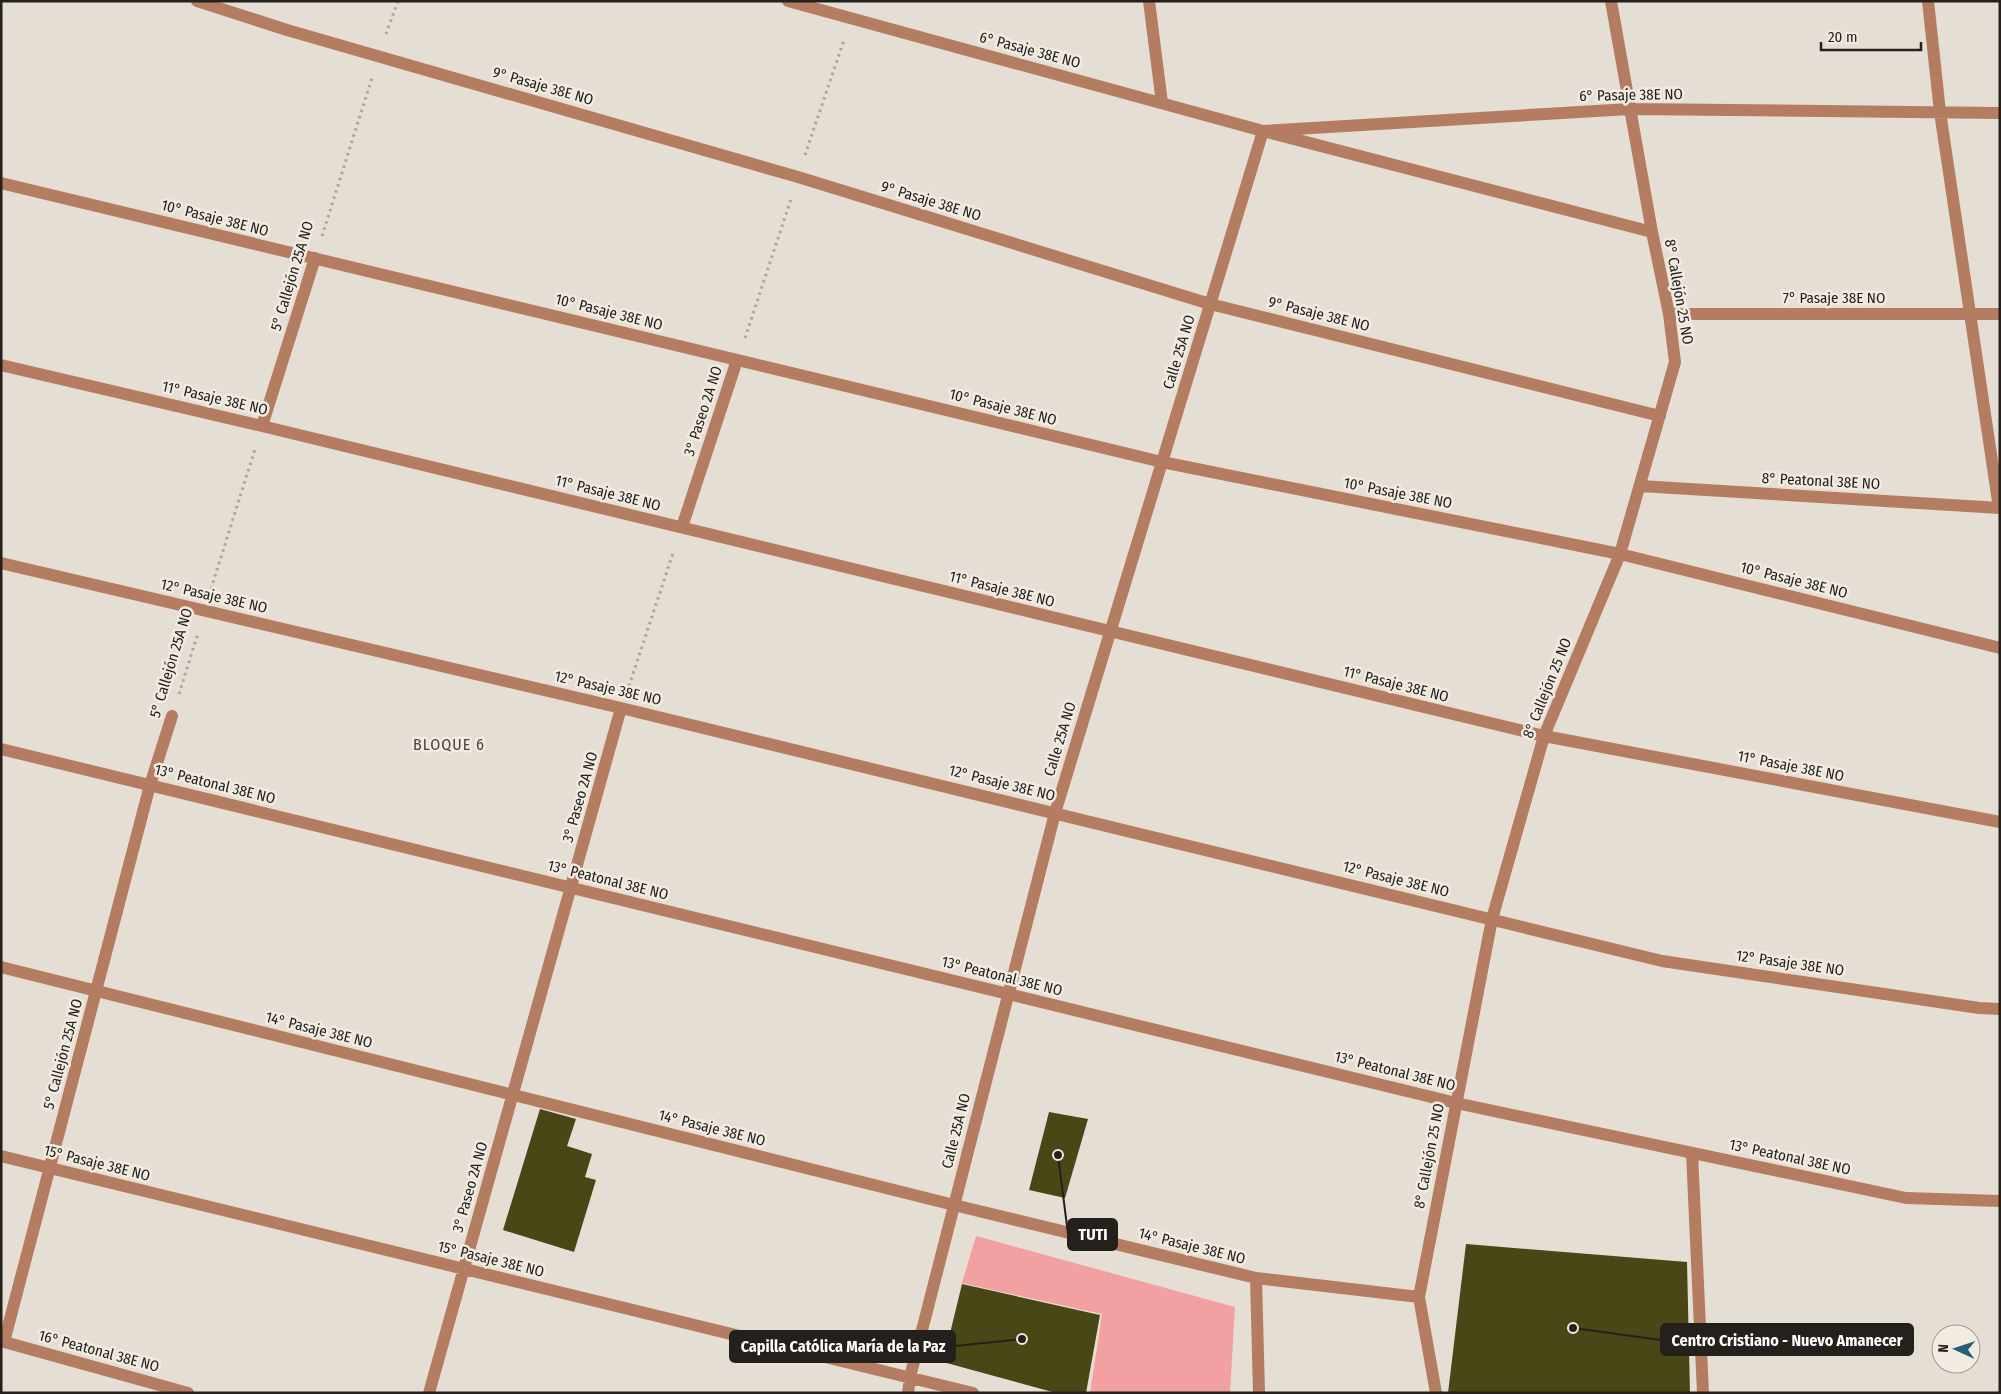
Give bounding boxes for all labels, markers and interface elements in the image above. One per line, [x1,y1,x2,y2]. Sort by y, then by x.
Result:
scale bar [1821,20,1921,52]
street label: 6° Pasaje 38E NO [978,28,1082,72]
text: 20 m [1828,28,1858,46]
street label: 9° Pasaje 38E NO [491,63,595,109]
street label: 6° Pasaje 38E NO [1579,85,1683,105]
street label: 9° Pasaje 38E NO [879,177,983,225]
street label: 10° Pasaje 38E NO [159,196,271,240]
street label: 5° Callejón 25A NO [267,219,317,333]
street label: 8° Callejón 25 NO [1661,238,1697,346]
street label: 7° Pasaje 38E NO [1783,289,1885,307]
street label: 10° Pasaje 38E NO [553,290,665,334]
street label: 9° Pasaje 38E NO [1266,293,1372,335]
street label: Calle 25A NO [1159,313,1199,391]
street label: 3° Paseo 2A NO [680,364,726,458]
street label: 11° Pasaje 38E NO [160,377,270,419]
street label: 10° Pasaje 38E NO [947,385,1059,429]
street label: 8° Peatonal 38E NO [1761,469,1881,493]
street label: 11° Pasaje 38E NO [553,471,663,515]
street label: 10° Pasaje 38E NO [1342,474,1454,512]
street label: 10° Pasaje 38E NO [1738,558,1850,602]
street label: 11° Pasaje 38E NO [947,567,1057,611]
street label: 12° Pasaje 38E NO [159,575,269,617]
street label: 5° Callejón 25A NO [146,606,196,720]
street label: 8° Callejón 25 NO [1519,635,1575,741]
street label: 11° Pasaje 38E NO [1341,662,1451,706]
street label: 12° Pasaje 38E NO [553,667,663,709]
street label: Calle 25A NO [1040,700,1080,778]
district label: BLOQUE 6 [413,735,485,754]
street label: 11° Pasaje 38E NO [1736,747,1846,785]
street label: 3° Paseo 2A NO [558,750,602,844]
street label: 13° Peatonal 38E NO [153,760,277,808]
street label: 12° Pasaje 38E NO [947,761,1057,805]
street label: 13° Peatonal 38E NO [546,856,670,904]
street label: 12° Pasaje 38E NO [1341,857,1451,901]
street label: 12° Pasaje 38E NO [1735,947,1845,979]
street label: 13° Peatonal 38E NO [940,952,1064,1000]
street label: 5° Callejón 25A NO [40,997,86,1111]
street label: 14° Pasaje 38E NO [264,1008,374,1052]
street label: 13° Peatonal 38E NO [1333,1047,1457,1095]
street label: Calle 25A NO [938,1092,974,1170]
street label: 8° Callejón 25 NO [1410,1102,1448,1210]
street label: 14° Pasaje 38E NO [657,1106,767,1150]
street label: 13° Peatonal 38E NO [1728,1135,1852,1179]
street label: 3° Paseo 2A NO [448,1140,492,1234]
street label: 15° Pasaje 38E NO [42,1141,152,1185]
callout: TUTI [1068,1219,1117,1250]
street label: 14° Pasaje 38E NO [1137,1224,1247,1268]
text: TUTI [1078,1225,1108,1244]
street label: 15° Pasaje 38E NO [436,1237,546,1281]
callout: Centro Cristiano - Nuevo Amanecer [1661,1324,1913,1355]
north arrow [1931,1324,1981,1374]
street label: 16° Peatonal 38E NO [37,1326,161,1376]
callout: Capilla Católica María de la Paz [730,1331,955,1362]
text: Centro Cristiano - Nuevo Amanecer [1671,1331,1903,1350]
text: Capilla Católica María de la Paz [741,1337,946,1356]
text: N [1935,1344,1952,1353]

